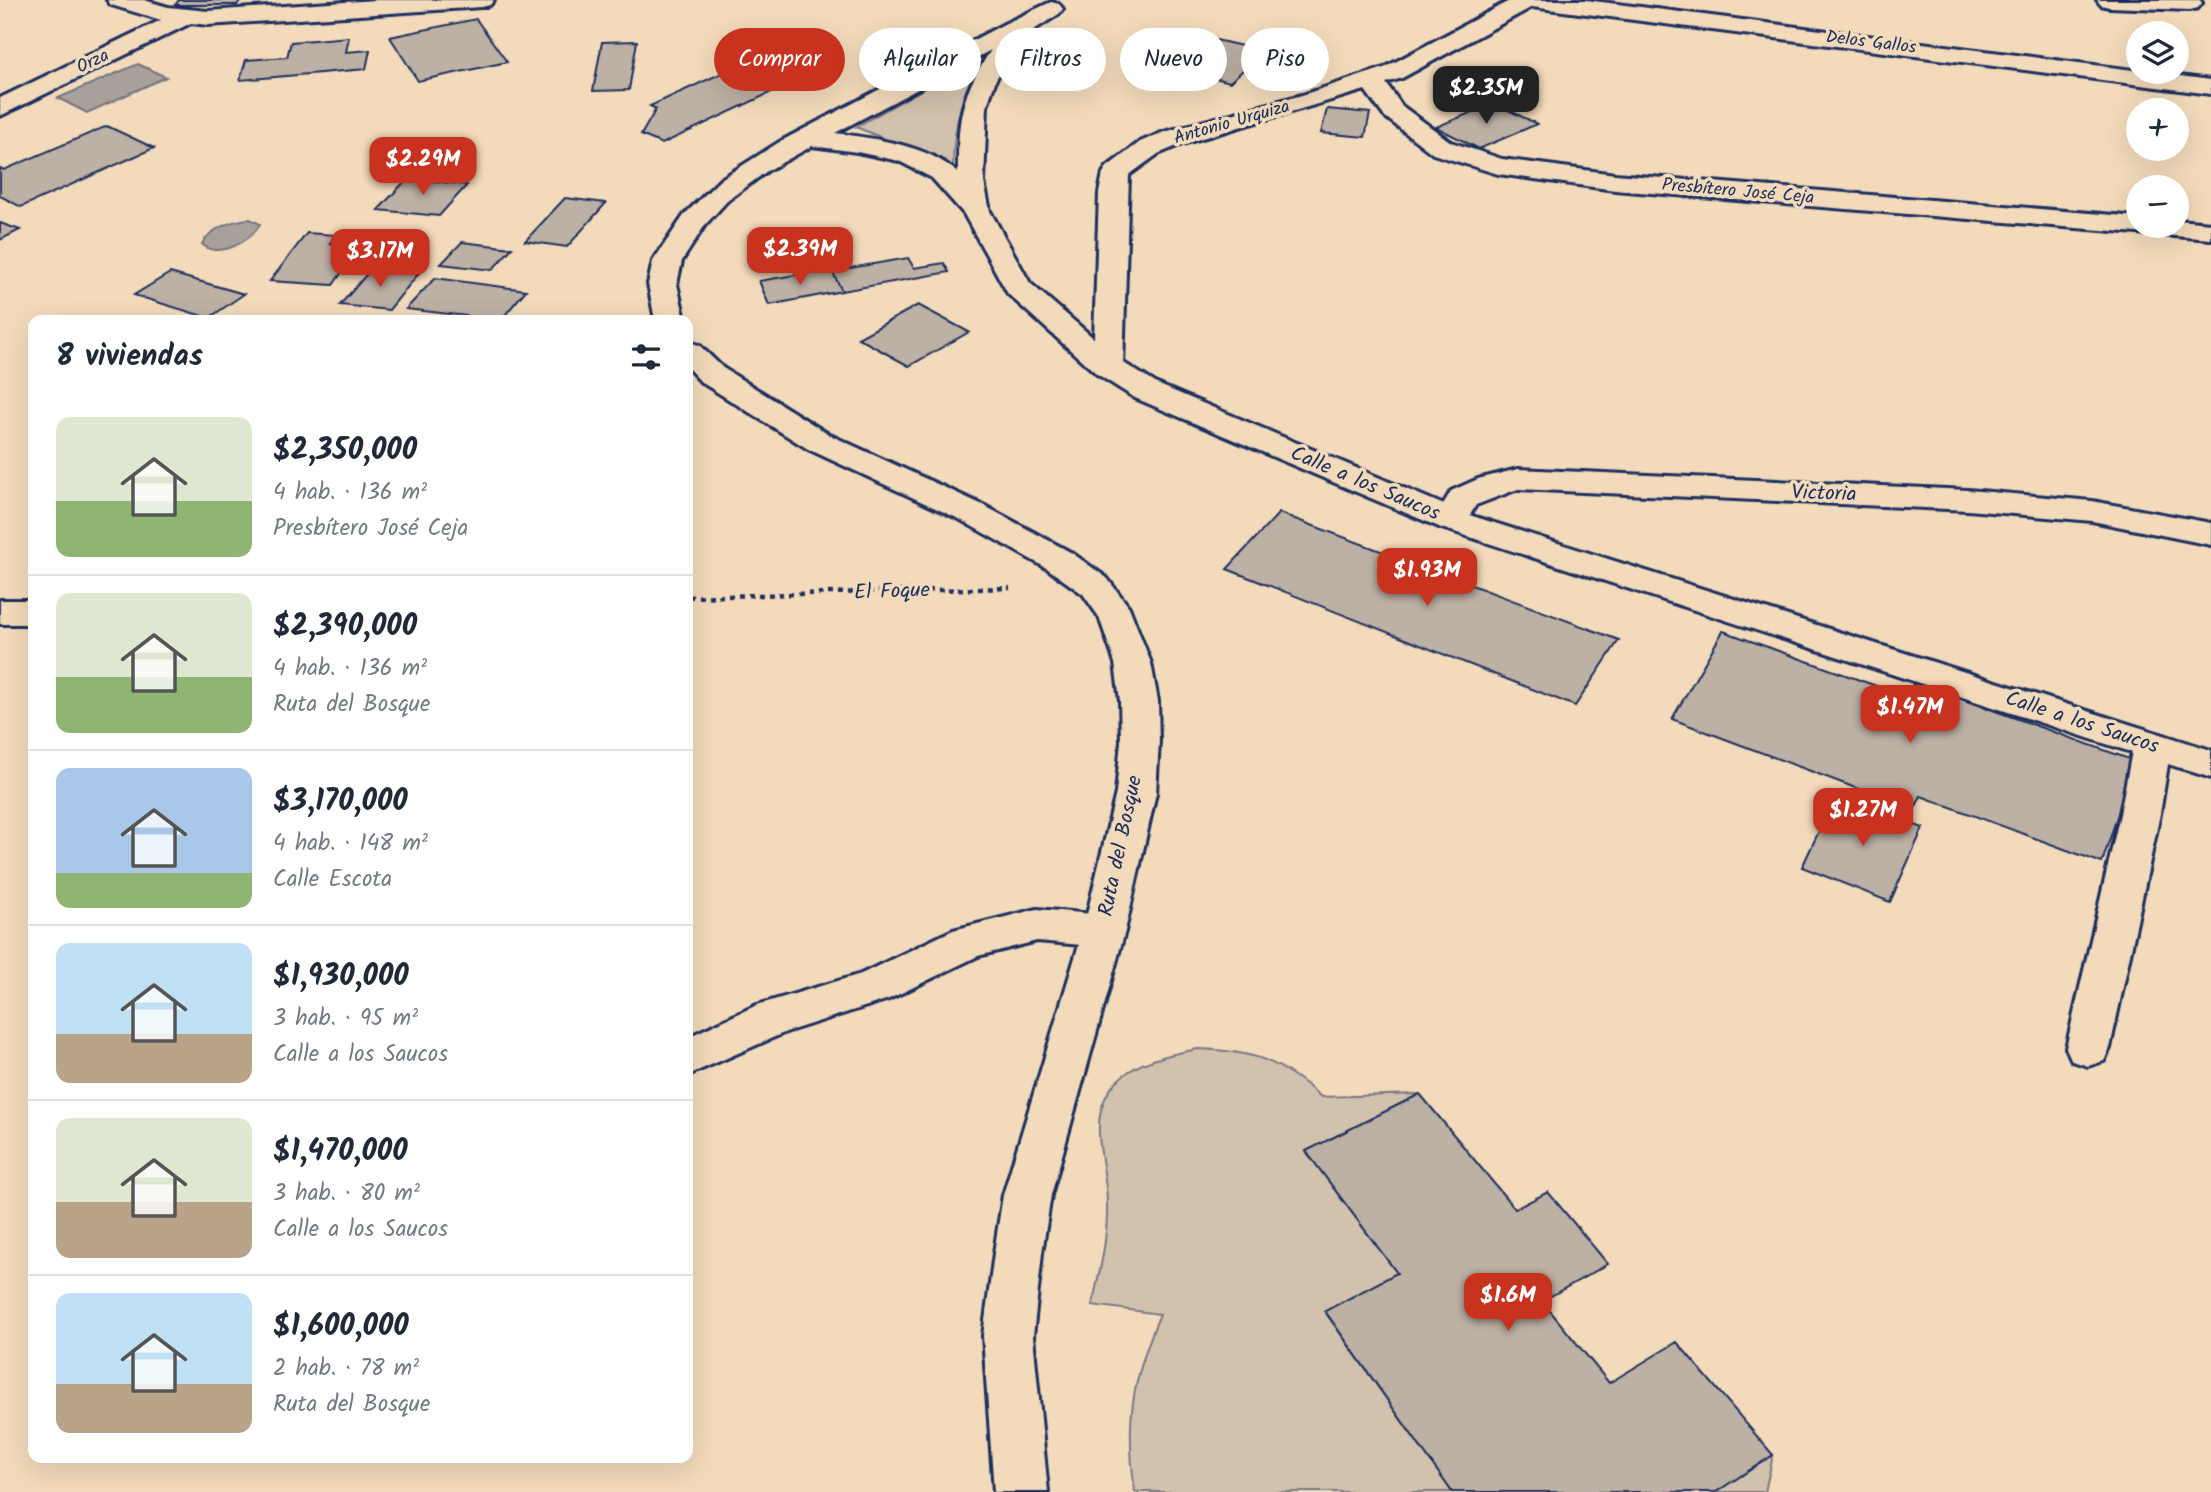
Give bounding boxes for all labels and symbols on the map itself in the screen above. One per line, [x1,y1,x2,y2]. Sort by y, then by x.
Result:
street label: Delos Gallos [1824,23,1918,63]
street label: Orza [72,42,114,82]
pin: $2.35M [1429,66,1543,126]
street label: Antonio Urquiza [1171,93,1293,153]
pin: $2.29M [366,138,480,197]
street label: Presbítero José Ceja [1661,171,1815,213]
pin: $2.39M [743,228,857,287]
pin: $3.17M [323,230,437,289]
street label: Calle a los Saucos [1285,438,1445,530]
street label: Victoria [1791,476,1857,512]
pin: $1.93M [1370,548,1484,608]
street label: El Foque [854,574,931,610]
street label: Calle a los Saucos [2001,683,2163,763]
pin: $1.47M [1853,686,1967,745]
street label: Ruta del Bosque [1090,772,1152,920]
pin: $1.27M [1806,788,1920,848]
pin: $1.6M [1459,1274,1557,1333]

